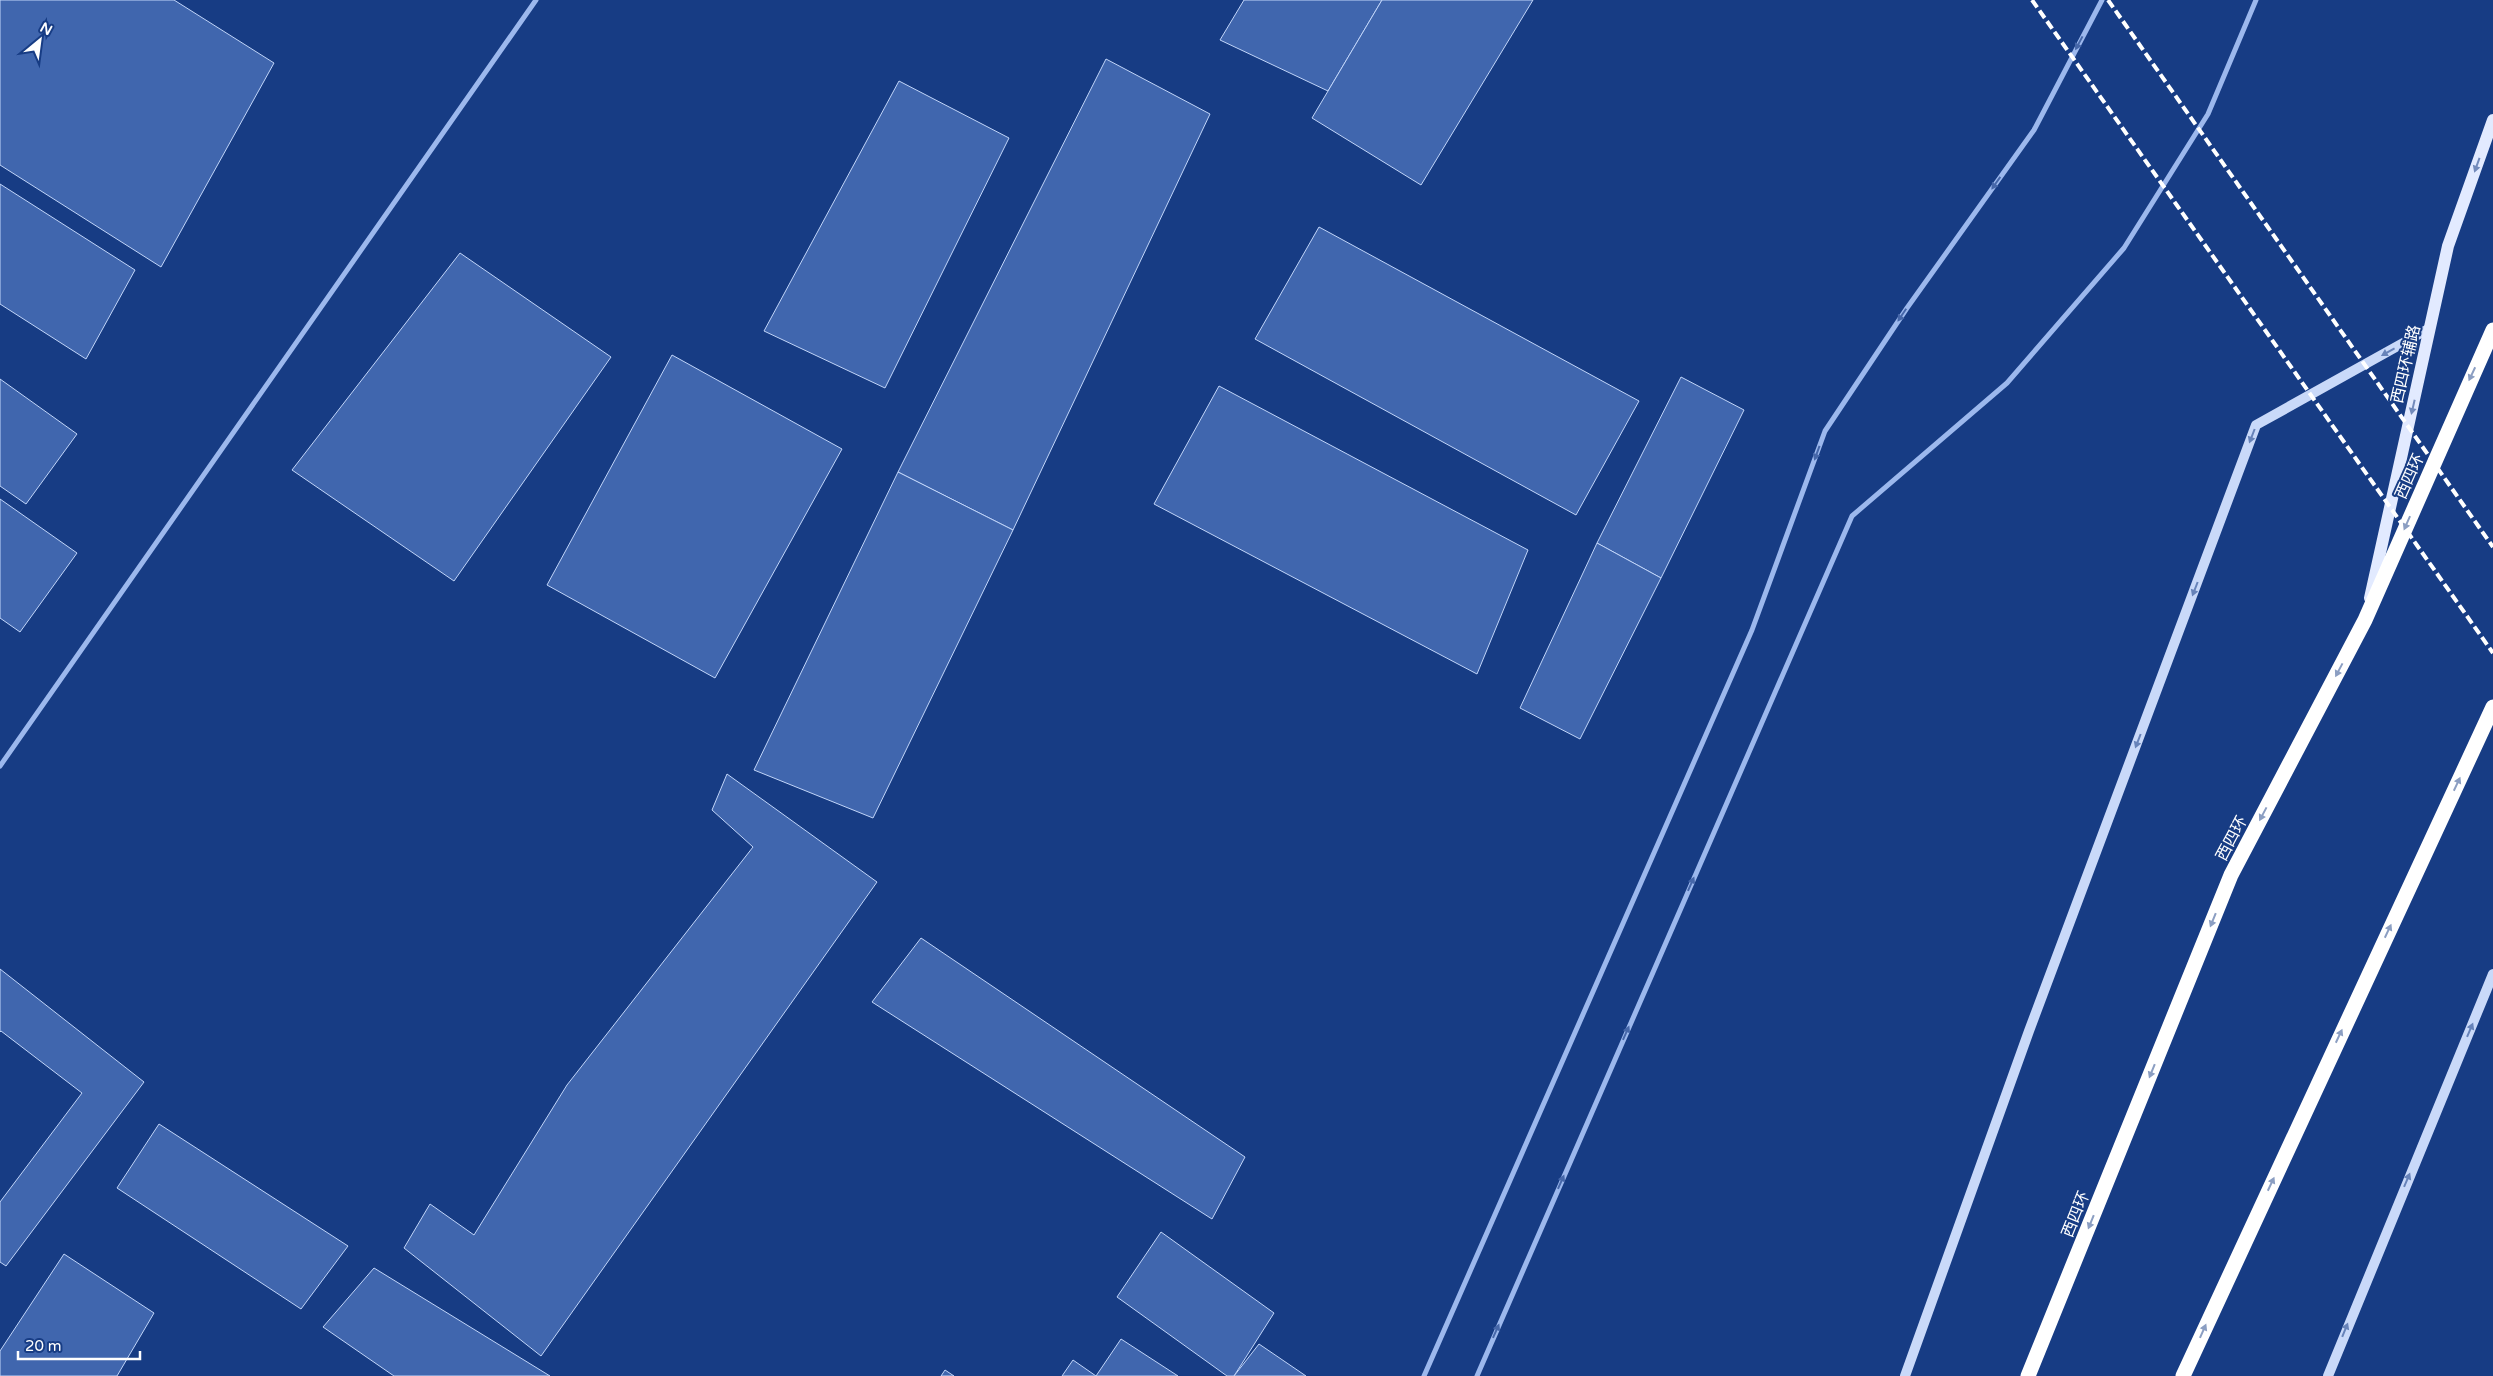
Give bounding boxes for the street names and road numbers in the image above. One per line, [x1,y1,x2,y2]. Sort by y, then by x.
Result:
street label: 西四环辅路 [2387,323,2425,405]
street label: 西四环 [2391,450,2429,502]
street label: 西四环 [2212,813,2252,864]
street label: 西四环 [2058,1188,2094,1240]

